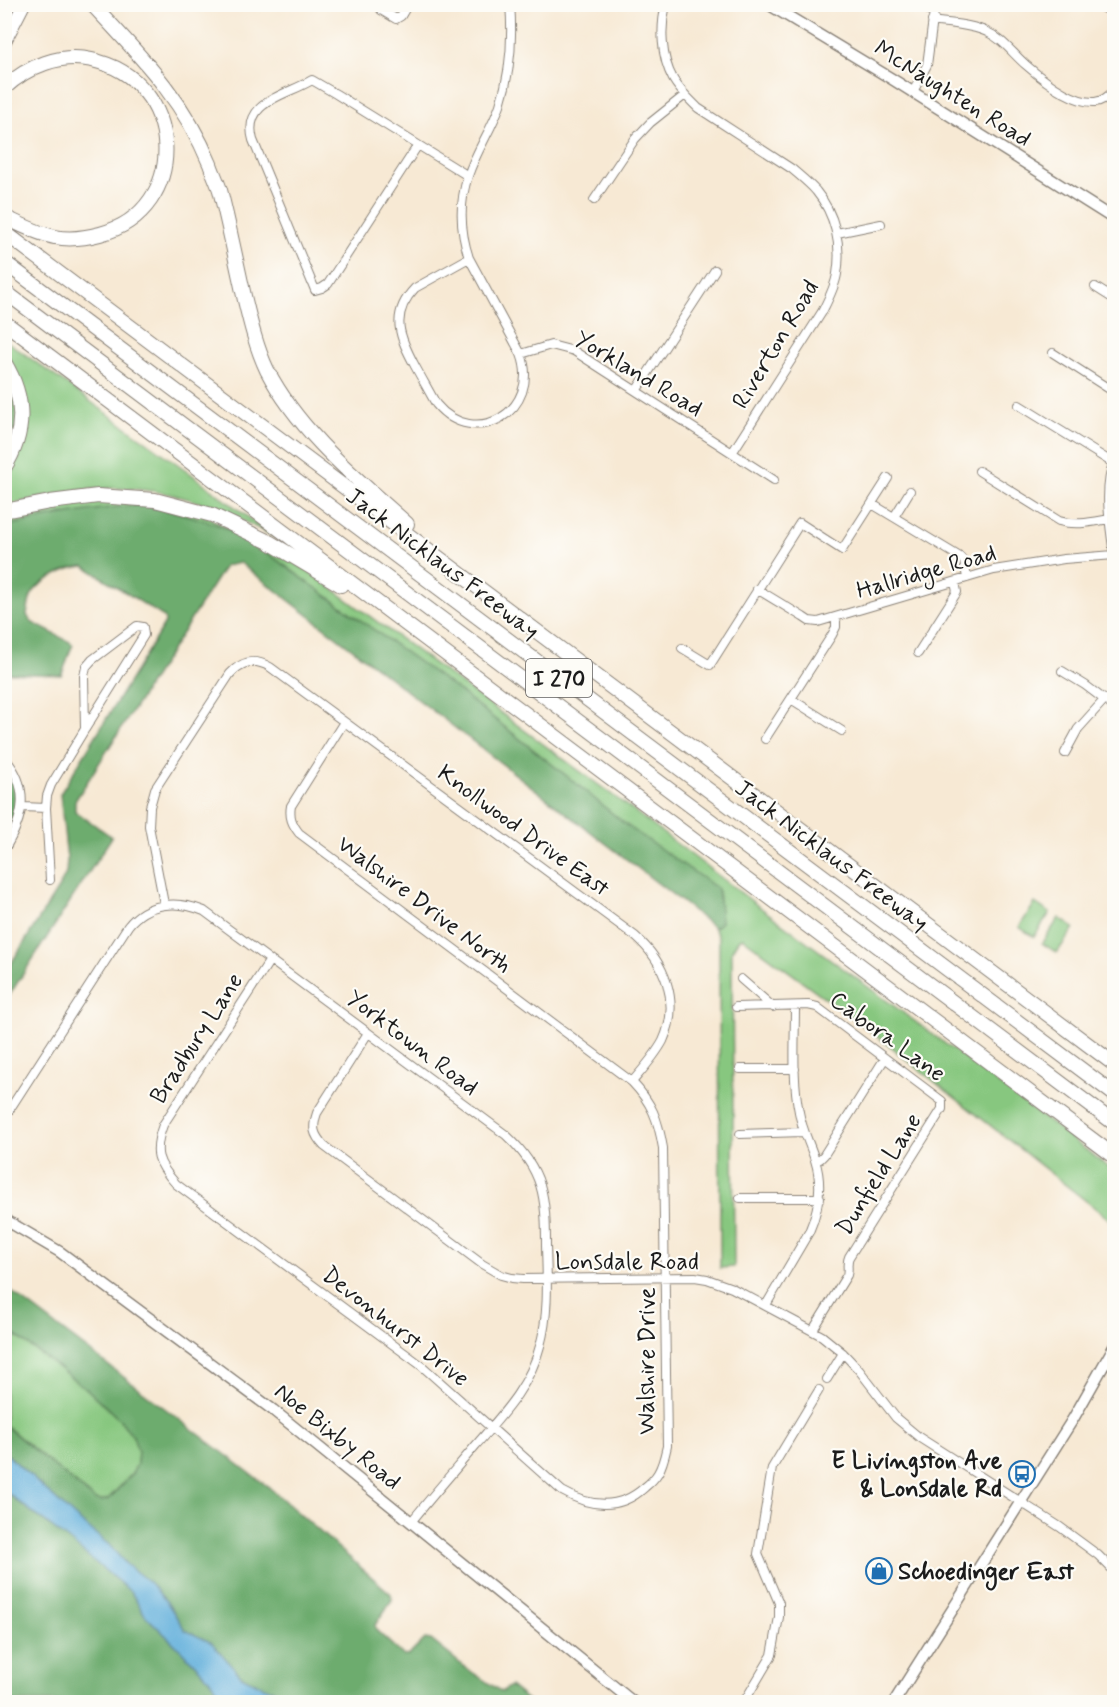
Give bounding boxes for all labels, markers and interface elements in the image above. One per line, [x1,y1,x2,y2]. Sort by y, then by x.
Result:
street label: McNaughten Road [868,34,1037,155]
street label: Riverton Road [726,275,827,415]
street label: Yorkland Road [568,324,708,425]
street label: Jack Nicklaus Freeway [339,481,545,647]
street label: Hallridge Road [853,538,1000,609]
road number: I 270 [526,659,592,697]
street label: Knollwood Drive East [431,758,616,904]
street label: Jack Nicklaus Freeway [728,773,934,939]
street label: Walshire Drive North [330,829,518,981]
street label: Bradbury Lane [143,968,251,1110]
street label: Yorktown Road [340,983,484,1103]
street label: Cabora Lane [823,985,951,1090]
street label: Dunfield Lane [829,1108,929,1242]
street label: Lonsdale Road [555,1247,699,1278]
street label: Devonhurst Drive [315,1260,475,1395]
street label: Walshire Drive [632,1287,663,1435]
street label: Noe Bixby Road [267,1377,407,1498]
place label: E Livingston Ave & Lonsdale Rd [831,1446,1003,1505]
bus stop icon: E Livingston Ave & Lonsdale Rd [1007,1459,1037,1489]
shop icon: Schoedinger East [864,1556,894,1586]
place label: Schoedinger East [898,1557,1074,1591]

